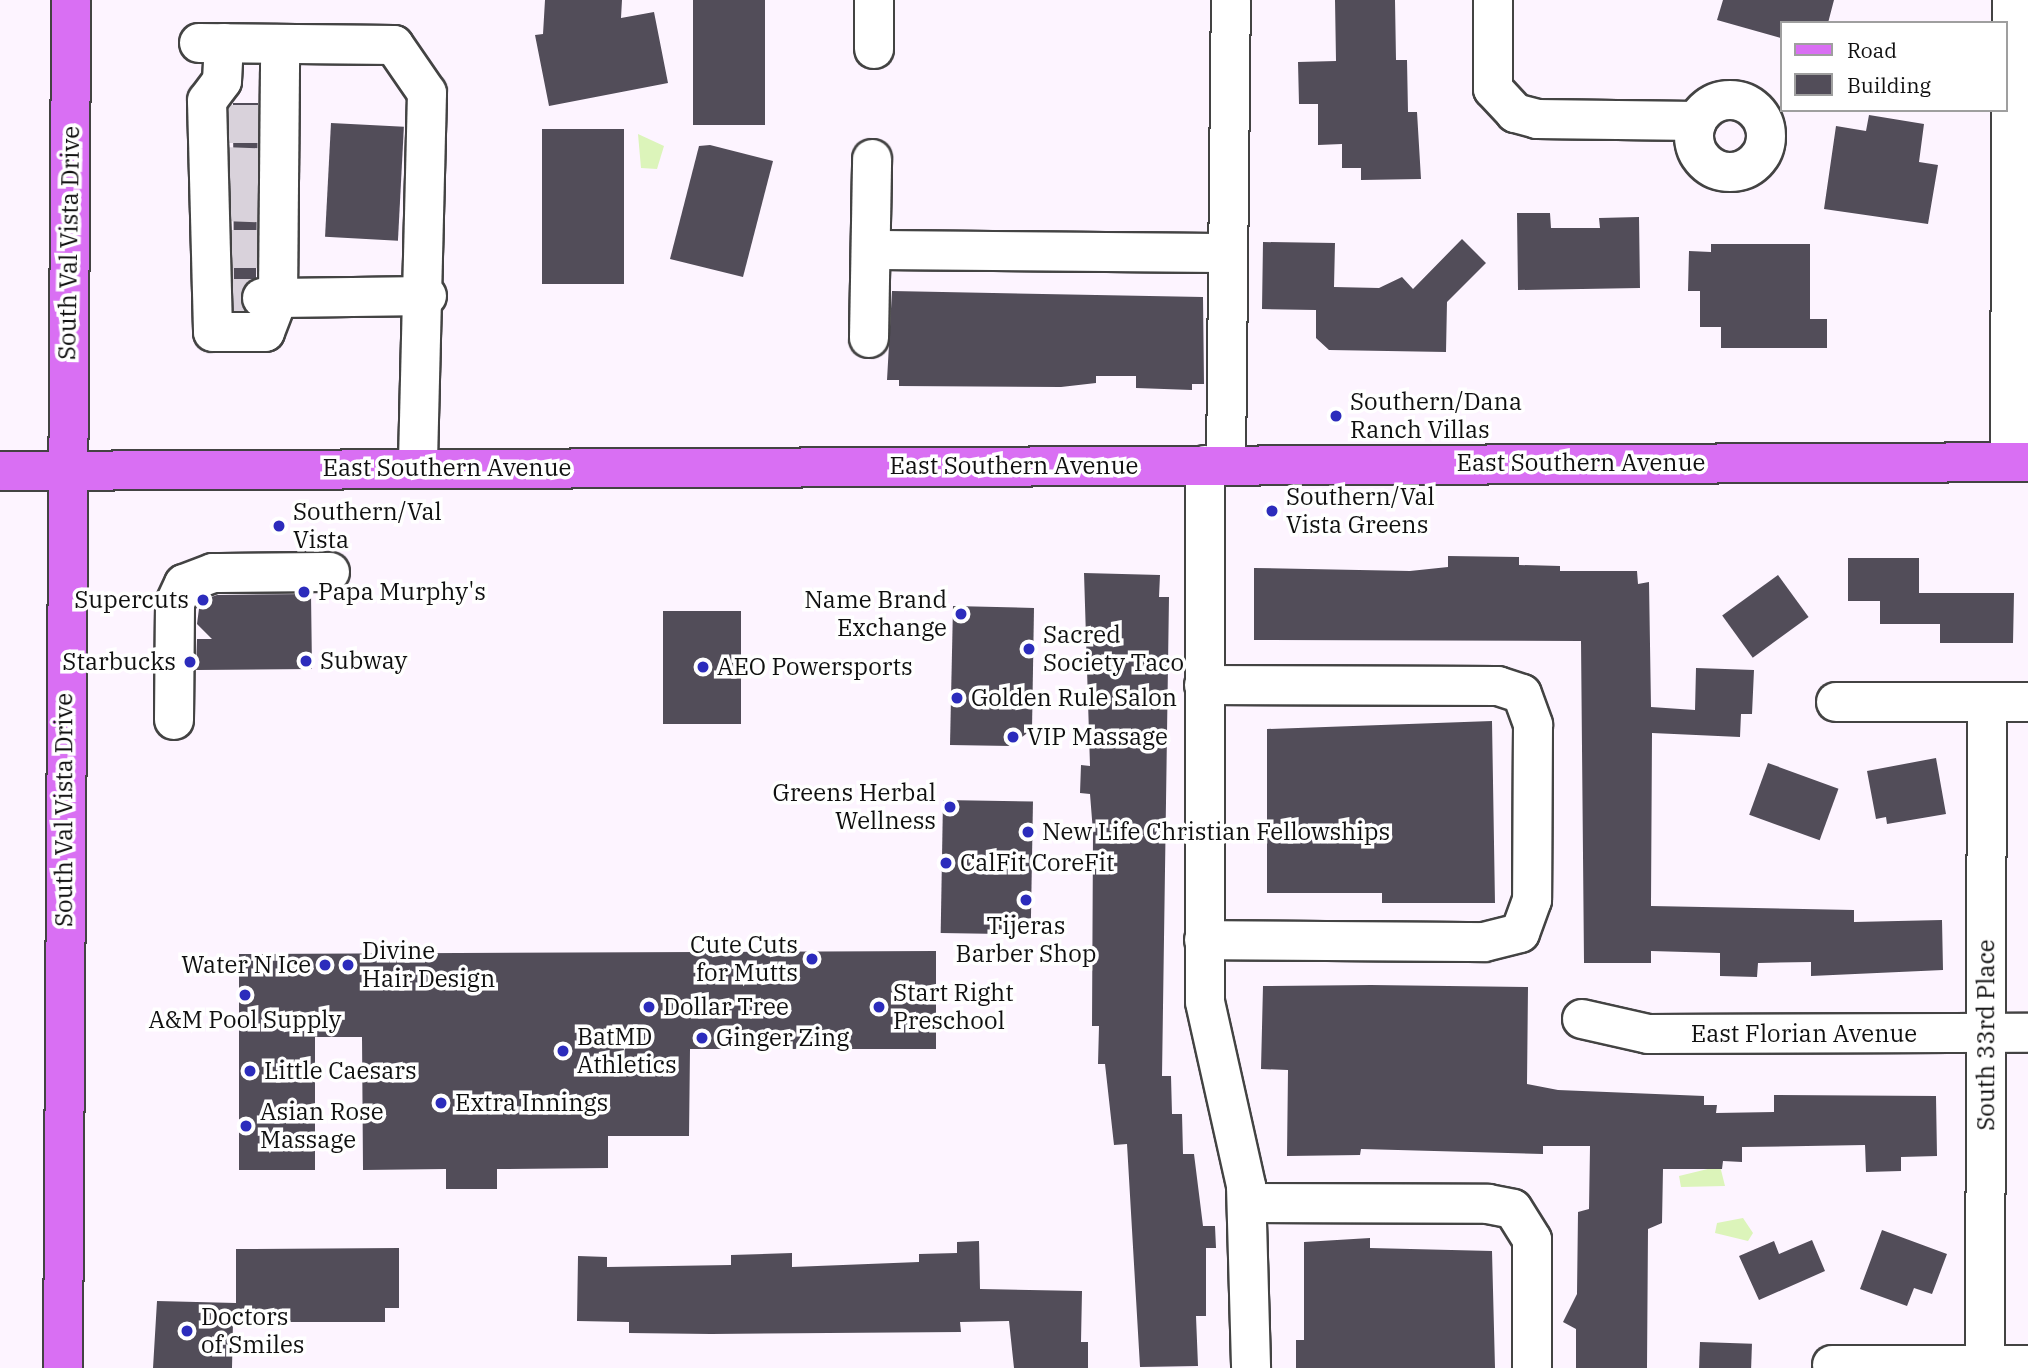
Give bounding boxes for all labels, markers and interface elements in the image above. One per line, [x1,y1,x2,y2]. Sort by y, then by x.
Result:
legend [1780,21,2007,112]
text: Road [1847,36,1897,64]
text: Building [1847,71,1931,99]
street label: South Val Vista Drive [53,126,85,360]
place label: Southern/Dana Ranch Villas [1350,388,1522,444]
marker: Southern/Dana Ranch Villas [1328,408,1344,424]
street label: East Southern Avenue [1457,449,1705,477]
street label: East Southern Avenue [890,452,1138,480]
street label: East Southern Avenue [323,454,571,482]
place label: Southern/Val Vista Greens [1286,483,1435,539]
place label: Southern/Val Vista [293,498,442,554]
marker: Southern/Val Vista Greens [1264,503,1280,519]
marker: Southern/Val Vista [271,518,287,534]
place label: Papa Murphy's [318,578,486,606]
marker: Papa Murphy's [296,584,312,600]
place label: Supercuts [74,586,189,614]
place label: Name Brand Exchange [804,586,947,642]
marker: Supercuts [195,592,211,608]
marker: Name Brand Exchange [953,606,969,622]
place label: Sacred Society Taco [1043,621,1184,677]
marker: Sacred Society Taco [1021,641,1037,657]
place label: Subway [320,647,407,675]
place label: Starbucks [62,648,176,676]
marker: Subway [298,653,314,669]
place label: AEO Powersports [717,653,913,681]
marker: Starbucks [182,654,198,670]
marker: AEO Powersports [695,659,711,675]
place label: Golden Rule Salon [971,684,1177,712]
marker: Golden Rule Salon [949,690,965,706]
street label: South Val Vista Drive [50,693,78,927]
place label: VIP Massage [1027,723,1168,751]
marker: VIP Massage [1005,729,1021,745]
place label: Greens Herbal Wellness [772,779,936,835]
marker: Greens Herbal Wellness [942,799,958,815]
place label: New Life Christian Fellowships [1042,818,1390,846]
marker: New Life Christian Fellowships [1020,824,1036,840]
place label: CalFit CoreFit [960,849,1114,877]
marker: CalFit CoreFit [938,855,954,871]
marker: Tijeras Barber Shop [1018,892,1034,908]
place label: Tijeras Barber Shop [956,912,1096,968]
place label: Cute Cuts for Mutts [690,931,798,987]
place label: Divine Hair Design [362,937,495,993]
street label: South 33rd Place [1972,939,2000,1131]
place label: Water N Ice [181,951,311,979]
marker: Cute Cuts for Mutts [804,951,820,967]
marker: Water N Ice [317,957,333,973]
marker: Divine Hair Design [340,957,356,973]
place label: Start Right Preschool [893,979,1014,1035]
marker: A&M Pool Supply [237,987,253,1003]
place label: Dollar Tree [663,993,789,1021]
marker: Dollar Tree [641,999,657,1015]
marker: Start Right Preschool [871,999,887,1015]
place label: A&M Pool Supply [149,1006,341,1034]
street label: East Florian Avenue [1691,1020,1917,1048]
place label: BatMD Athletics [577,1023,677,1079]
place label: Ginger Zing [716,1024,849,1052]
marker: Ginger Zing [694,1030,710,1046]
marker: BatMD Athletics [555,1043,571,1059]
place label: Little Caesars [264,1057,417,1085]
marker: Little Caesars [242,1063,258,1079]
place label: Extra Innings [455,1089,608,1117]
marker: Extra Innings [433,1095,449,1111]
place label: Asian Rose Massage [260,1098,384,1154]
marker: Asian Rose Massage [238,1118,254,1134]
place label: Doctors of Smiles [201,1303,304,1359]
marker: Doctors of Smiles [179,1323,195,1339]

